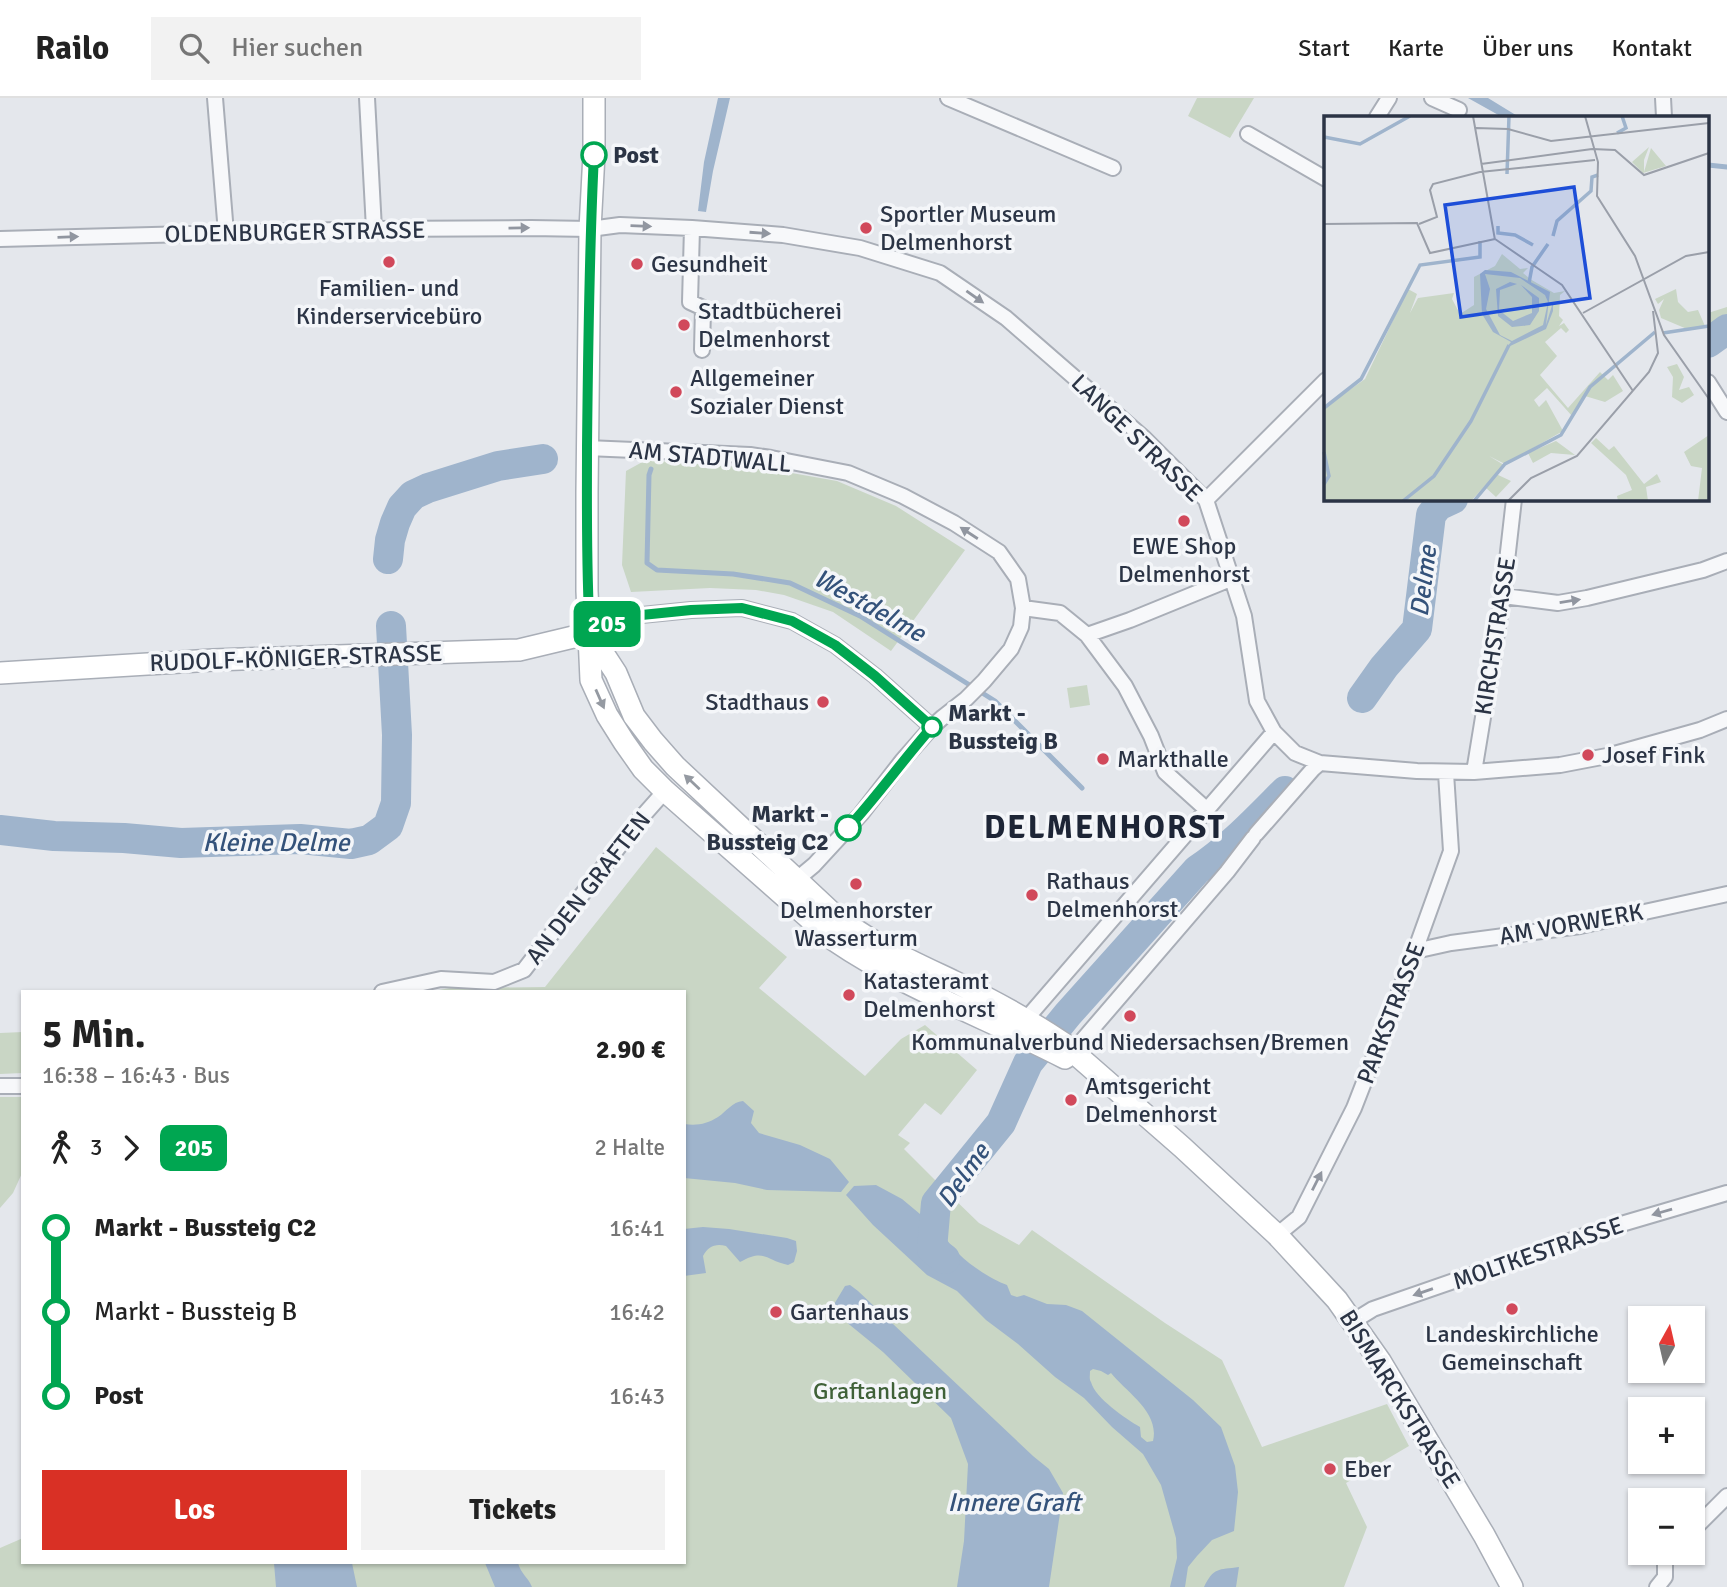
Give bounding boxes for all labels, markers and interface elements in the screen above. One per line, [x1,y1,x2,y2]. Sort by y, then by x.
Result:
search box [151,17,641,80]
text: Railo [35,28,109,69]
icon: search [175,29,213,67]
text: Hier suchen [231,32,363,64]
text: Start [1298,33,1350,63]
text: Karte [1388,33,1444,63]
text: Über uns [1482,33,1574,63]
text: Kontakt [1612,33,1692,63]
inset map [1324,116,1710,500]
place label: Post [613,140,659,170]
marker: Post [581,142,607,168]
place label: Sportler Museum Delmenhorst [880,199,1056,257]
street label: OLDENBURGER STRASSE [164,215,426,249]
one-way arrow [630,220,652,231]
marker: Sportler Museum Delmenhorst [858,220,874,236]
one-way arrow [509,222,531,234]
one-way arrow [749,228,771,239]
one-way arrow [57,232,79,243]
place label: Gesundheit [651,249,768,279]
marker: Familien- und Kinderservicebüro [381,254,397,270]
marker: Gesundheit [629,256,645,272]
place label: Familien- und Kinderservicebüro [296,273,482,331]
one-way arrow [966,290,984,304]
place label: Stadtbücherei Delmenhorst [698,296,842,354]
marker: Stadtbücherei Delmenhorst [676,317,692,333]
place label: Allgemeiner Sozialer Dienst [690,363,844,421]
street label: LANGE STRASSE [1065,368,1209,508]
marker: Allgemeiner Sozialer Dienst [668,384,684,400]
street label: AM STADTWALL [628,435,792,479]
marker: EWE Shop Delmenhorst [1176,513,1192,529]
one-way arrow [960,527,979,540]
place label: EWE Shop Delmenhorst [1118,531,1250,589]
water label: Delme [1404,542,1444,618]
street label: KIRCHSTRASSE [1468,555,1522,717]
water label: Westdelme [808,562,933,651]
one-way arrow [1559,595,1581,606]
line badge: 205 [567,601,647,647]
text: 205 [588,609,626,639]
street label: RUDOLF-KÖNIGER-STRASSE [149,638,443,678]
place label: Stadthaus [705,687,809,717]
one-way arrow [594,689,606,709]
marker: Stadthaus [815,694,831,710]
place label: Markt - Bussteig B [948,698,1058,756]
marker: Markt - Bussteig B [922,717,942,737]
place label: Josef Fink [1602,740,1705,770]
place label: Markthalle [1117,744,1229,774]
marker: Josef Fink [1580,747,1596,763]
marker: Markthalle [1095,751,1111,767]
one-way arrow [683,774,701,790]
place label: Markt - Bussteig C2 [706,799,829,857]
street label: AN DEN GRAFTEN [519,806,657,970]
district label: DELMENHORST [984,808,1226,847]
marker: Markt - Bussteig C2 [835,815,861,841]
water label: Kleine Delme [202,827,352,859]
place label: Rathaus Delmenhorst [1046,866,1178,924]
marker: Delmenhorster Wasserturm [848,876,864,892]
marker: Rathaus Delmenhorst [1024,887,1040,903]
place label: Delmenhorster Wasserturm [780,895,933,953]
street label: AM VORWERK [1497,897,1645,951]
street label: PARKSTRASSE [1350,938,1432,1088]
place label: Katasteramt Delmenhorst [863,966,995,1024]
marker: Katasteramt Delmenhorst [841,987,857,1003]
marker: Kommunalverbund Niedersachsen/Bremen [1122,1008,1138,1024]
text: 5 Min. [42,1011,146,1058]
place label: Kommunalverbund Niedersachsen/Bremen [911,1027,1349,1057]
text: 2.90 € [596,1034,665,1066]
text: 16:38 – 16:43 · Bus [42,1061,230,1090]
place label: Amtsgericht Delmenhorst [1085,1071,1217,1129]
marker: Amtsgericht Delmenhorst [1063,1092,1079,1108]
icon: walk [42,1129,80,1167]
icon: forward [112,1129,150,1167]
text: 3 [90,1133,102,1162]
text: 205 [174,1133,213,1163]
text: 2 Halte [595,1133,665,1162]
water label: Delme [930,1136,998,1214]
one-way arrow [1312,1171,1323,1191]
one-way arrow [1650,1207,1672,1218]
street label: MOLTKESTRASSE [1449,1210,1627,1296]
text: Markt - Bussteig C2 [94,1212,317,1244]
text: 16:41 [609,1214,665,1243]
one-way arrow [1412,1287,1433,1298]
text: Markt - Bussteig B [94,1296,297,1328]
place label: Gartenhaus [790,1297,909,1327]
text: 16:42 [609,1298,665,1327]
marker: Landeskirchliche Gemeinschaft [1504,1301,1520,1317]
marker: Gartenhaus [768,1304,784,1320]
street label: BISMARCKSTRASSE [1333,1304,1467,1494]
north arrow [1628,1306,1704,1382]
map controls [1628,1306,1705,1565]
place label: Landeskirchliche Gemeinschaft [1425,1319,1599,1377]
park label: Graftanlagen [813,1376,947,1406]
text: Post [94,1380,144,1412]
text: 16:43 [609,1382,665,1411]
button: + [1628,1397,1705,1474]
place label: Eber [1344,1454,1391,1484]
marker: Eber [1322,1461,1338,1477]
button: Los [42,1470,347,1550]
button: Tickets [361,1470,665,1550]
water label: Innere Graft [947,1487,1084,1519]
button: − [1628,1488,1705,1565]

